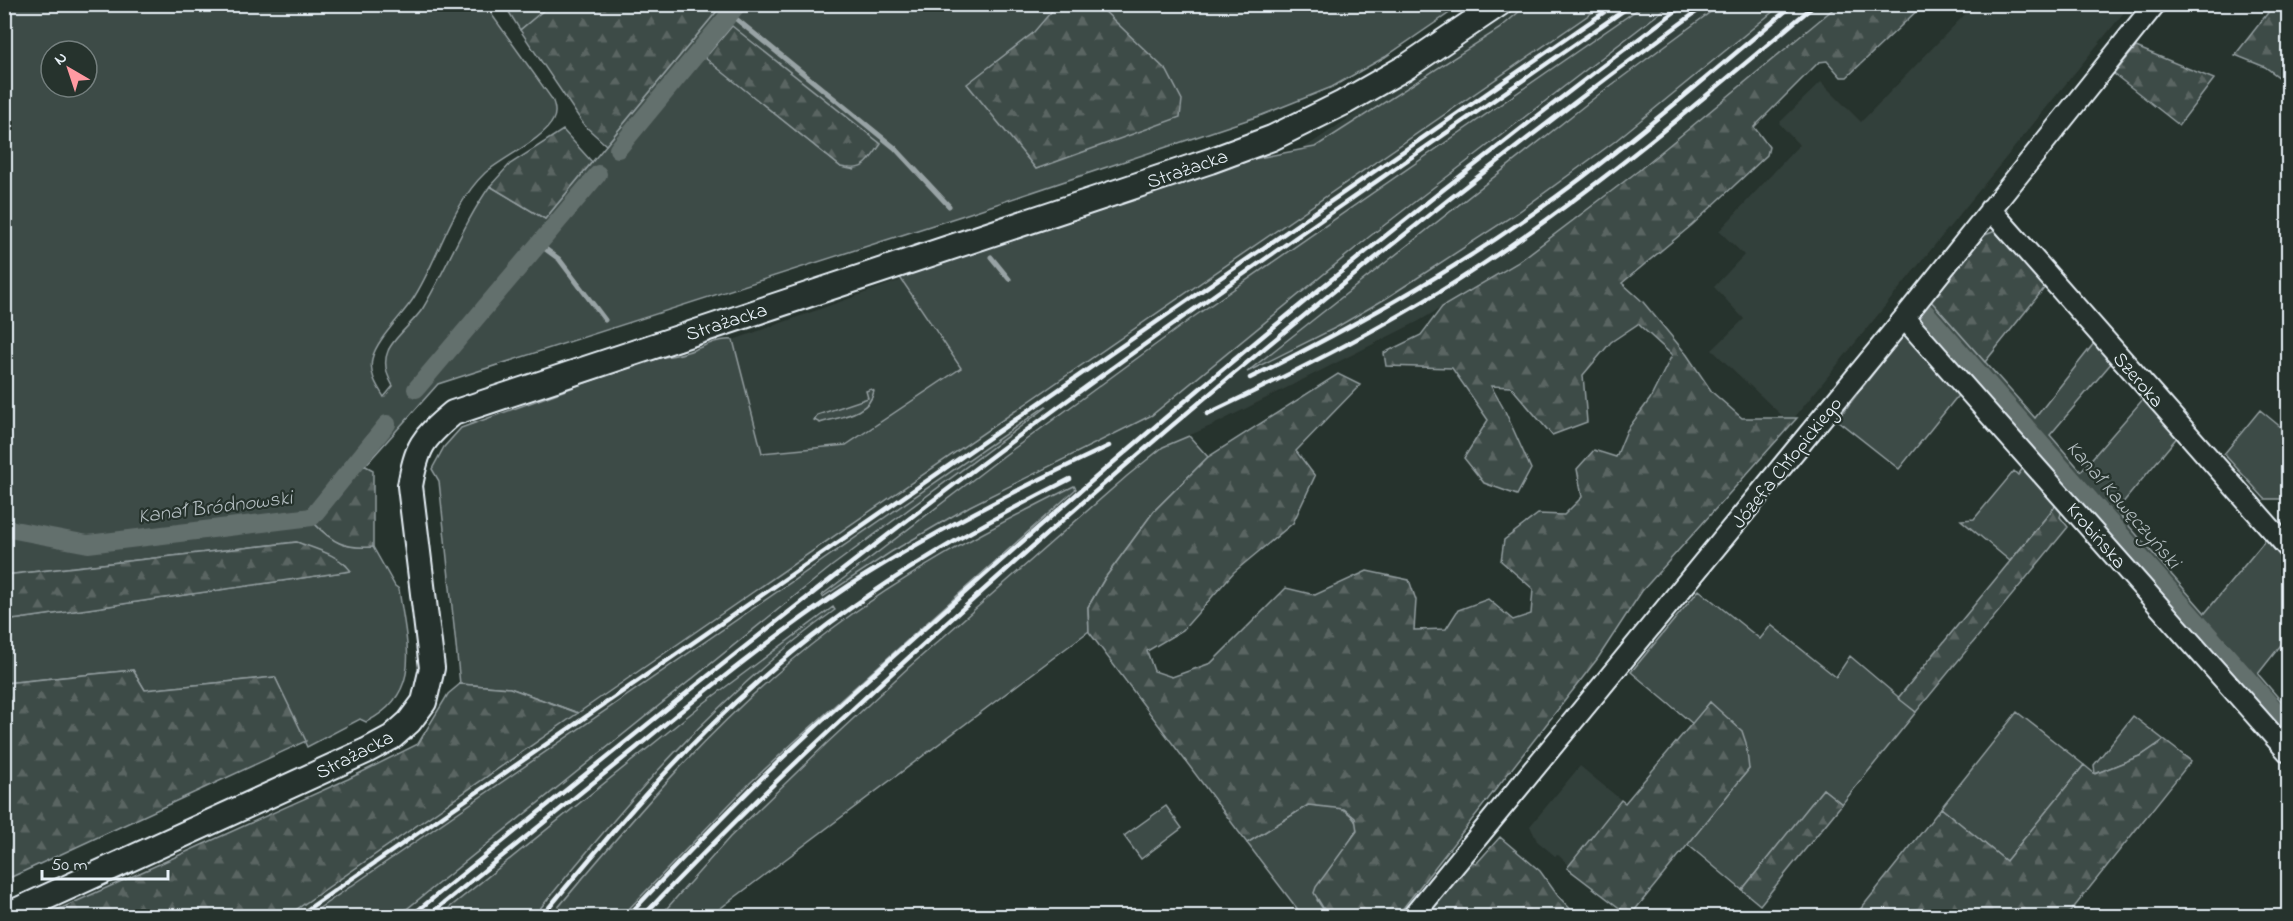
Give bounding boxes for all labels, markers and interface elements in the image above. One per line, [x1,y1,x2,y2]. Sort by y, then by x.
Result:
north arrow [39,39,99,99]
text: N [49,46,73,72]
street label: Strażacka [1143,143,1232,198]
street label: Strażacka [682,297,771,350]
street label: Szeroka [2105,346,2170,415]
street label: Józefa Chłopickiego [1726,391,1851,536]
water label: Kanał Kawęczyński [2058,435,2188,578]
water label: Kanał Bródnowski [136,483,296,532]
street label: Krobińska [2058,497,2132,576]
street label: Strażacka [311,724,399,788]
scale bar [42,843,168,881]
text: 50 m [51,853,88,879]

